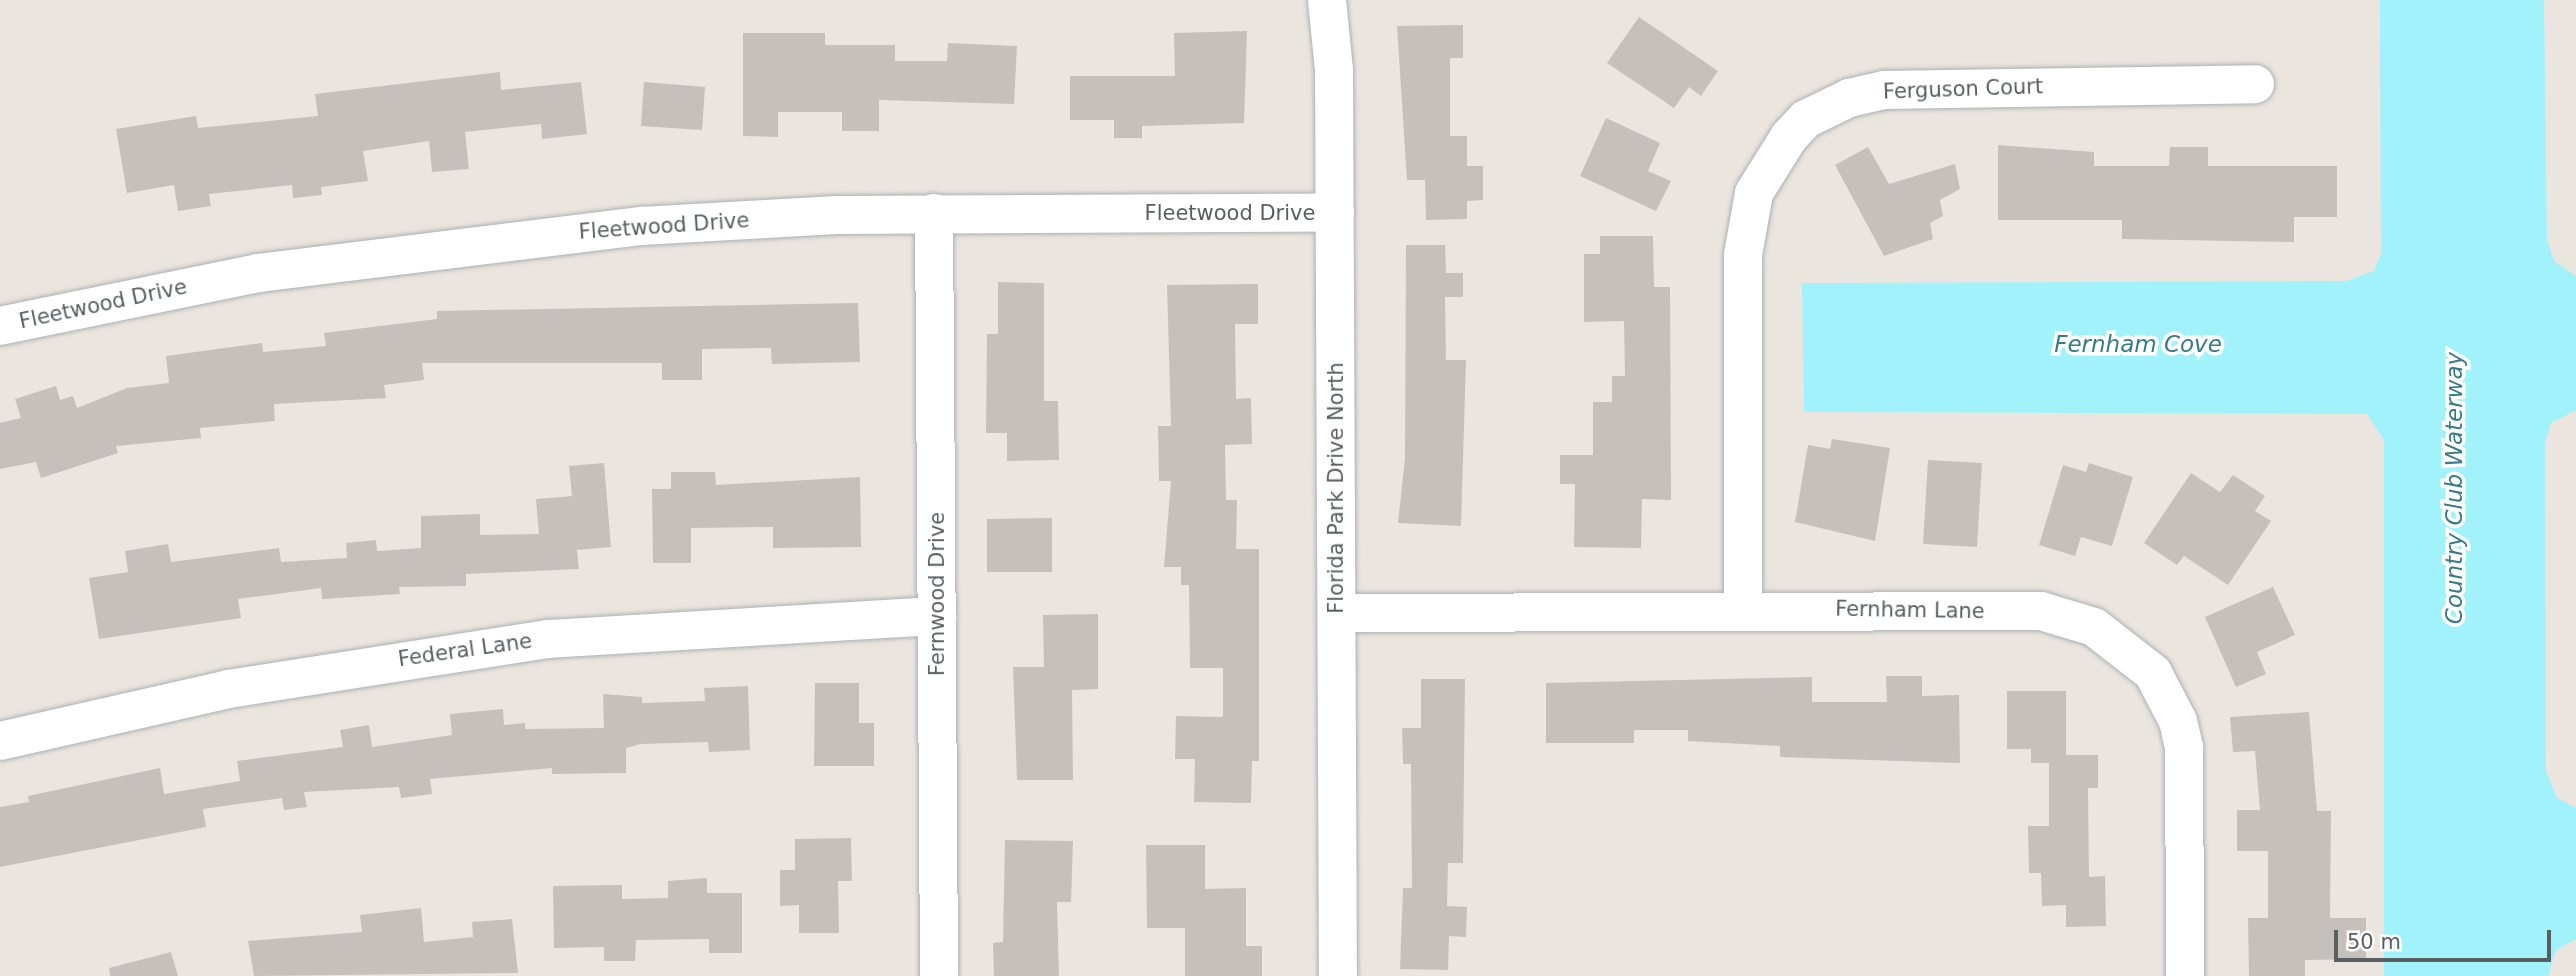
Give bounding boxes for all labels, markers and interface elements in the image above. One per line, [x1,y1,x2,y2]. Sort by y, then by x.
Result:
street label: Ferguson Court [1883,74,2043,104]
street label: Fleetwood Drive [1145,200,1315,226]
street label: Fleetwood Drive [578,207,750,245]
street label: Fleetwood Drive [17,274,189,334]
water label: Fernham Cove [2054,330,2222,358]
water label: Country Club Waterway [2440,352,2468,624]
street label: Florida Park Drive North [1323,362,1349,614]
street label: Fernwood Drive [924,512,950,676]
street label: Fernham Lane [1835,596,1985,624]
street label: Federal Lane [396,628,534,672]
scale bar [2338,916,2555,960]
text: 50 m [2347,930,2401,954]

